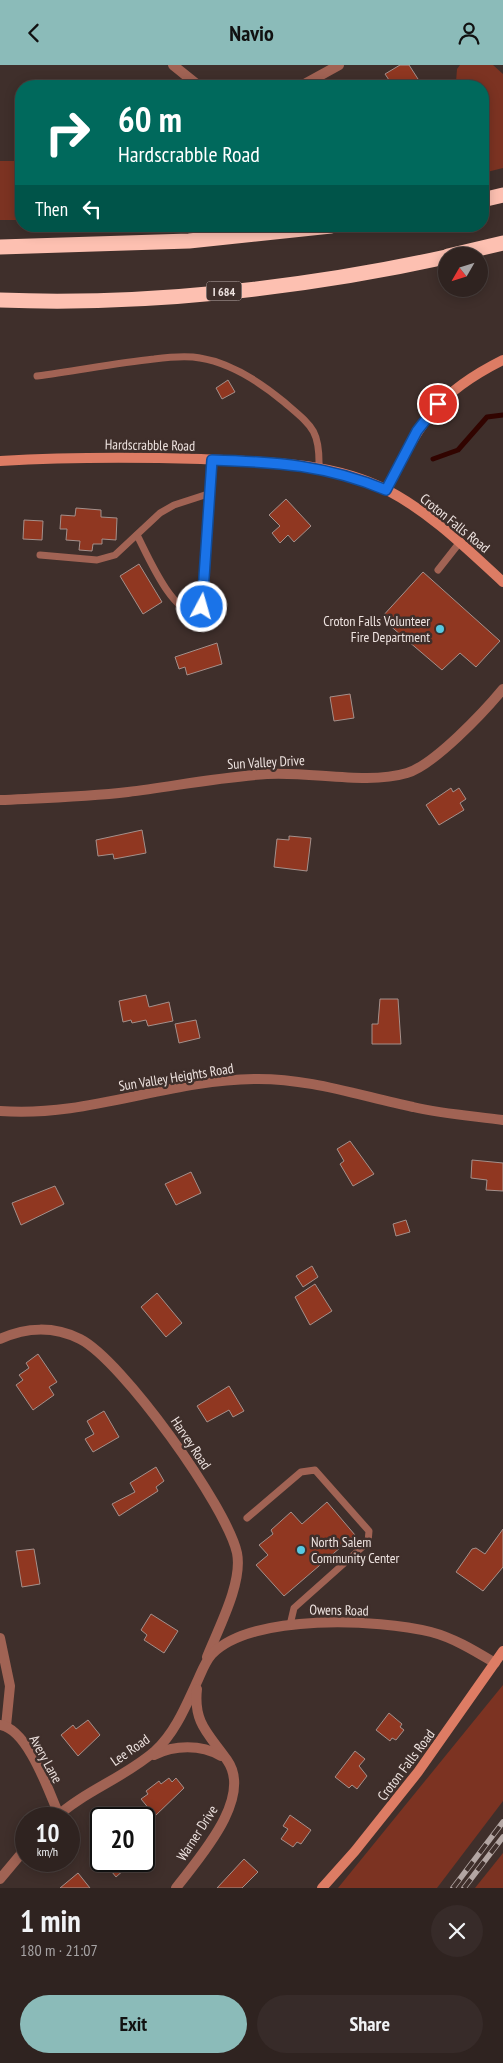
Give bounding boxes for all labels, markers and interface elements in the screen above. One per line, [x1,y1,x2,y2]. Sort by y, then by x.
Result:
icon: back [20,19,48,47]
text: Navio [229,19,274,47]
icon: person [455,19,483,47]
text: 60 m [118,96,182,142]
icon: right [35,100,100,165]
text: Hardscrabble Road [118,140,260,168]
icon: left [78,195,106,223]
text: Then [35,197,68,221]
north arrow [438,247,488,297]
map controls [438,247,488,297]
road number: I 684 [206,282,242,301]
pin [417,383,459,425]
icon: arrive [424,390,452,418]
street label: Hardscrabble Road [105,435,195,455]
street label: Croton Falls Road [416,489,494,557]
position arrow [175,580,227,632]
place label: Croton Falls Volunteer Fire Department [323,612,430,646]
marker: Croton Falls Volunteer Fire Department [434,623,446,635]
street label: Sun Valley Drive [227,751,305,773]
street label: Sun Valley Heights Road [117,1059,235,1095]
street label: Harvey Road [167,1413,215,1473]
place label: North Salem Community Center [311,1533,400,1567]
marker: North Salem Community Center [295,1544,307,1556]
street label: Owens Road [309,1600,369,1620]
street label: Croton Falls Road [373,1726,439,1804]
street label: Lee Road [107,1730,153,1770]
street label: Avery Lane [25,1732,67,1786]
street label: Warner Drive [172,1802,222,1864]
speed limit sign: 20 [90,1807,155,1872]
text: 10 [36,1817,59,1849]
text: km/h [37,1844,58,1859]
text: 1 min [20,1901,81,1940]
button: close [431,1905,483,1957]
text: 180 m · 21:07 [20,1940,98,1960]
button: Exit [20,1995,247,2053]
button: Share [257,1995,483,2053]

